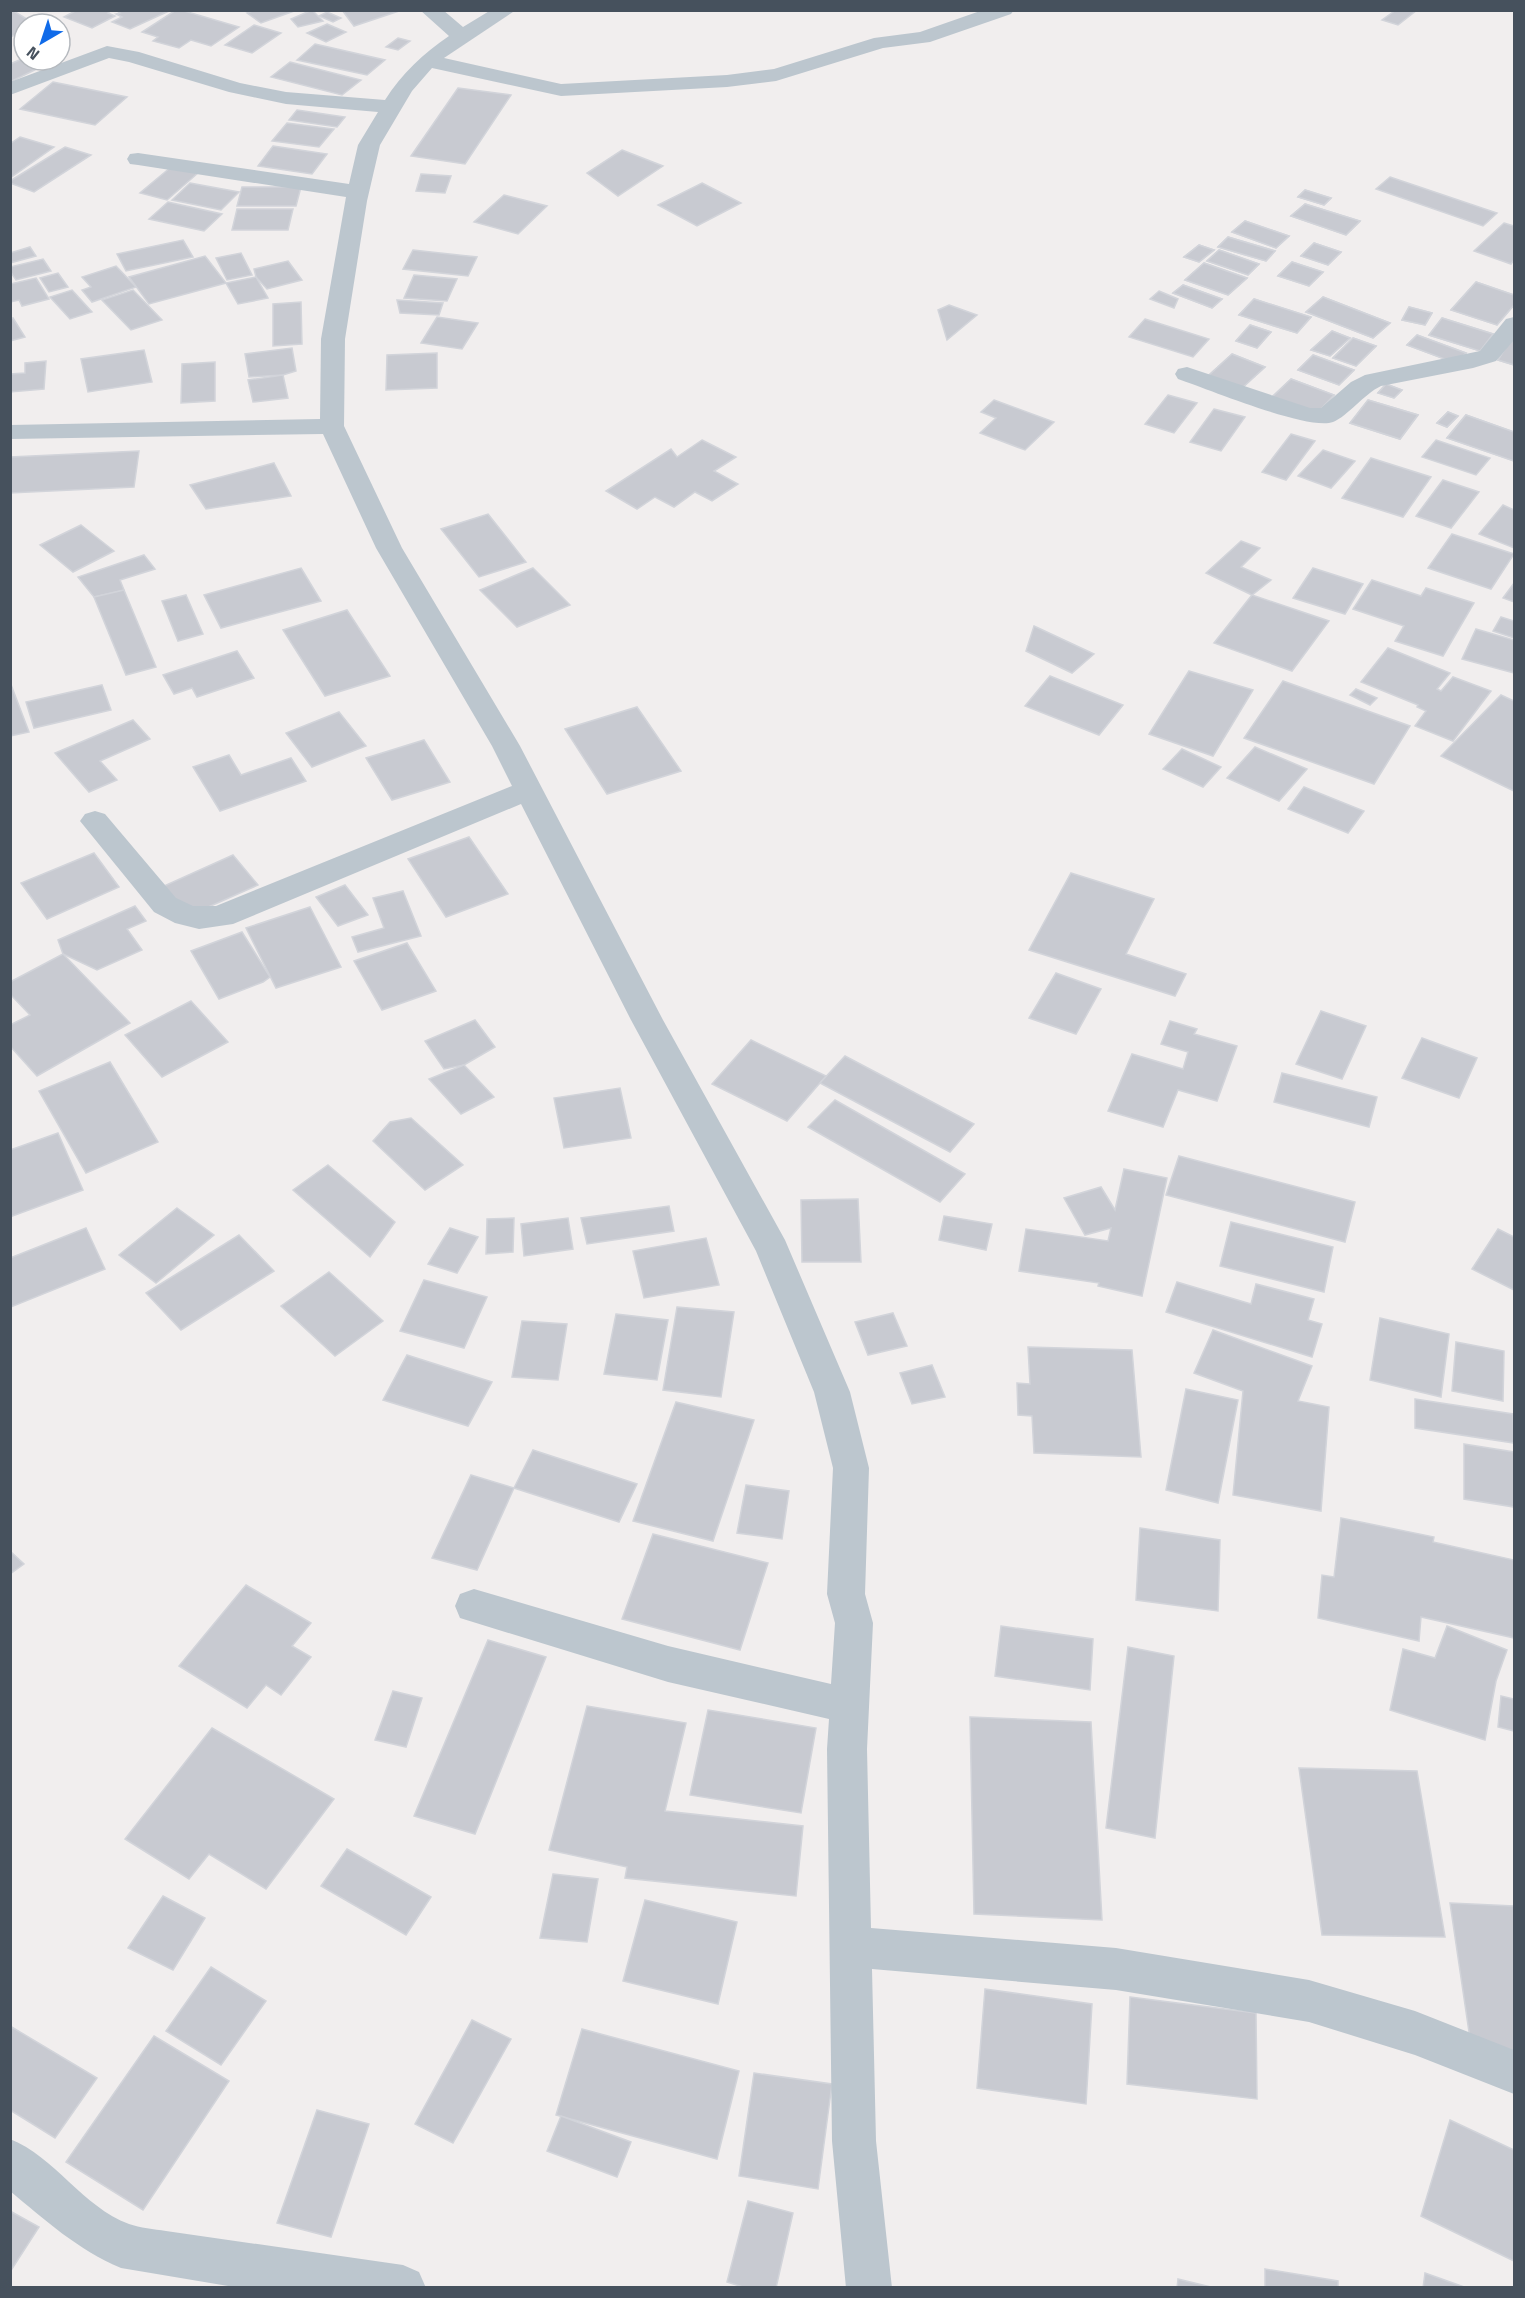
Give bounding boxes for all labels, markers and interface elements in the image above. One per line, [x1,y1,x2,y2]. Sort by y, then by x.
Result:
north arrow [12,12,72,72]
text: N [21,41,44,66]

